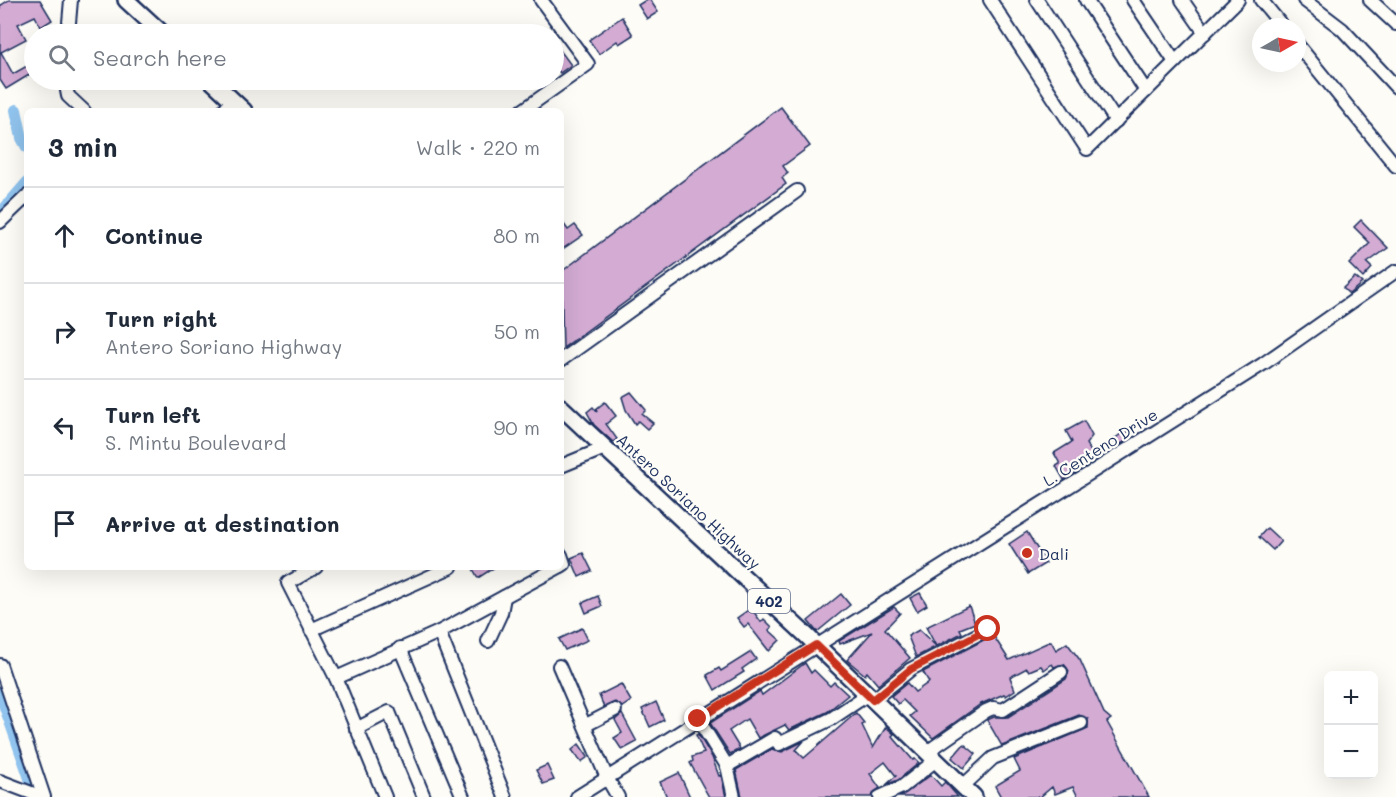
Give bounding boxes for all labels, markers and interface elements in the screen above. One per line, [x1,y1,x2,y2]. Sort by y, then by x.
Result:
north arrow [1252,18,1306,72]
search box [24,24,564,90]
icon: search [45,41,78,74]
text: Search here [93,43,227,72]
text: 3 min [48,130,117,164]
text: Walk · 220 m [416,134,540,160]
icon: ahead [48,219,81,252]
text: Continue [105,221,203,250]
text: 80 m [493,222,540,248]
text: Turn right [105,304,217,333]
icon: right [48,315,81,348]
text: 50 m [494,318,540,344]
text: Antero Soriano Highway [105,333,342,359]
text: Turn left [105,400,201,429]
street label: L. Centeno Drive [1039,403,1161,491]
icon: left [48,411,81,444]
text: 90 m [494,414,540,440]
text: S. Mintu Boulevard [105,429,286,455]
street label: Antero Soriano Highway [612,429,766,573]
icon: arrive [48,507,81,540]
text: Arrive at destination [105,509,340,538]
place label: Dali [1039,543,1069,564]
marker: Dali [1020,546,1034,560]
road number: 402 [748,589,790,613]
route start [974,615,1000,641]
map controls [1324,671,1378,779]
button: + [1324,671,1378,725]
route end [684,705,710,731]
button: − [1324,725,1378,779]

